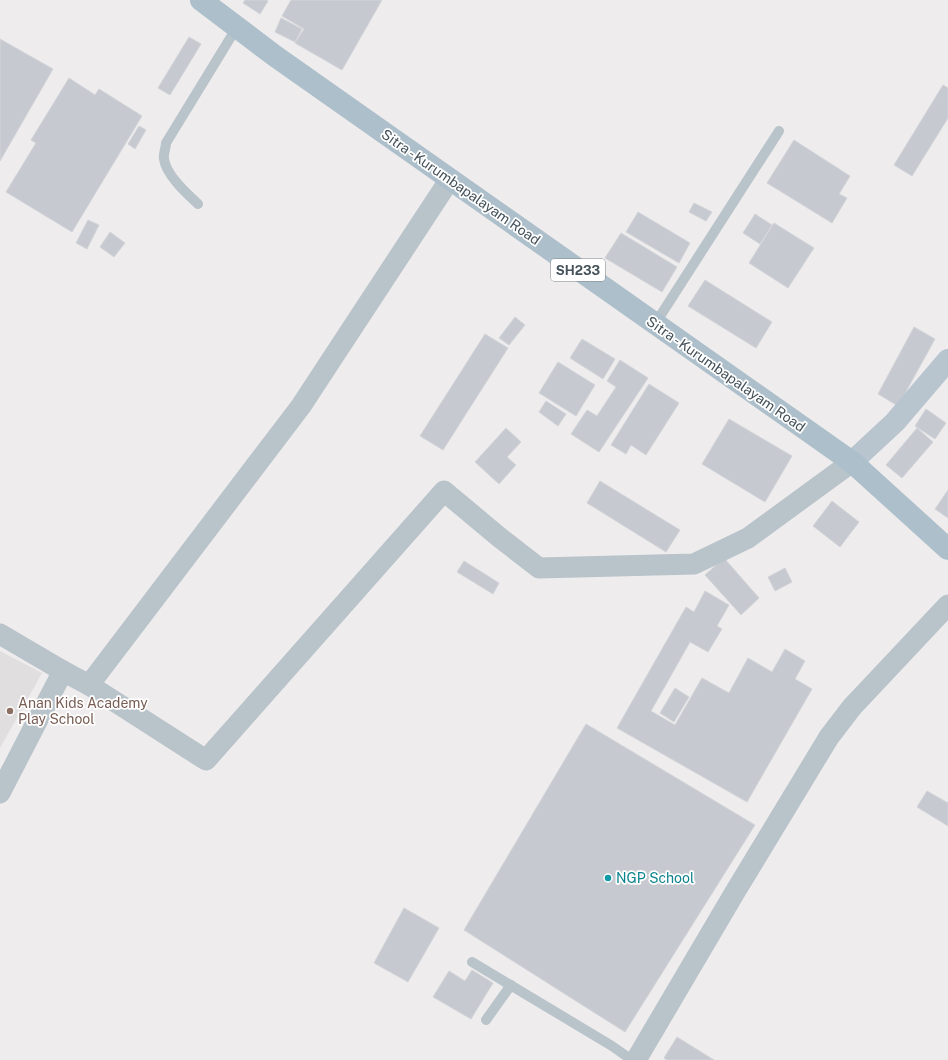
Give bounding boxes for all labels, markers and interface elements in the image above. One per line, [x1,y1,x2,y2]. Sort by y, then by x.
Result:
street label: Sitra - Kurumbapalayam Road [379,126,543,248]
road number: SH233 [551,259,605,281]
street label: Sitra - Kurumbapalayam Road [644,313,808,435]
place label: Anan Kids Academy Play School [18,695,148,727]
marker: Anan Kids Academy Play School [5,706,15,716]
place label: NGP School [616,870,694,886]
marker: NGP School [603,873,613,883]

